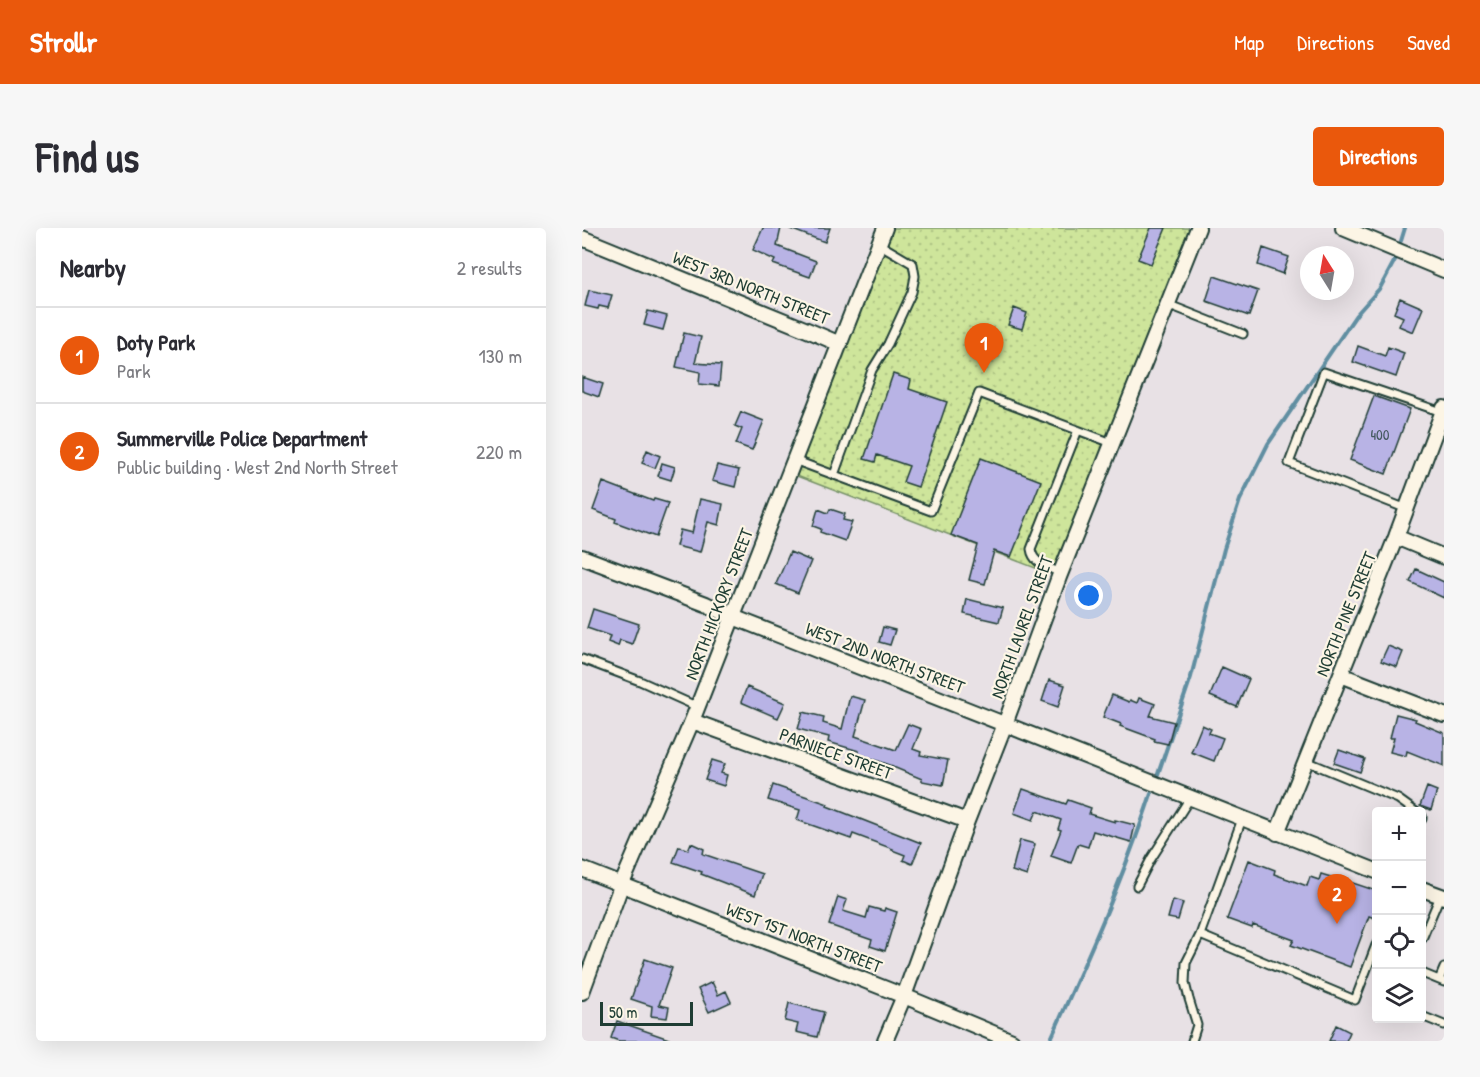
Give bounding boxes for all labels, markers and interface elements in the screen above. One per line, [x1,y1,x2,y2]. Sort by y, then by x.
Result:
text: Strollr [30,23,97,61]
text: Map [1234,28,1264,57]
text: Directions [1297,28,1374,57]
text: Saved [1407,28,1450,57]
button: Directions [1313,127,1444,186]
text: Find us [36,128,139,185]
street label: WEST 3RD NORTH STREET [669,245,834,331]
north arrow [1300,246,1354,300]
text: Nearby [60,250,126,285]
text: 2 results [457,254,522,281]
pin: 1 [964,324,1004,373]
text: Doty Park [117,327,195,357]
text: 1 [76,342,83,369]
text: 130 m [479,342,522,369]
text: Park [117,357,150,384]
text: Summerville Police Department [117,423,367,453]
house number: 400 [1370,424,1390,445]
text: 2 [75,438,84,465]
text: 220 m [476,438,522,465]
text: Public building · West 2nd North Street [117,453,398,480]
street label: NORTH HICKORY STREET [678,524,759,683]
street label: NORTH PINE STREET [1309,547,1382,680]
street label: NORTH LAUREL STREET [984,551,1059,702]
your location [1074,581,1103,610]
street label: WEST 2ND NORTH STREET [802,616,969,700]
street label: PARNIECE STREET [776,722,897,786]
map controls [1372,807,1426,1023]
button: + [1372,807,1426,861]
button: − [1372,861,1426,915]
pin: 2 [1318,874,1356,924]
street label: WEST 1ST NORTH STREET [723,896,886,979]
button: locate [1372,915,1426,969]
button: layers [1372,969,1426,1023]
scale bar [600,999,693,1026]
text: 50 m [609,1001,638,1023]

